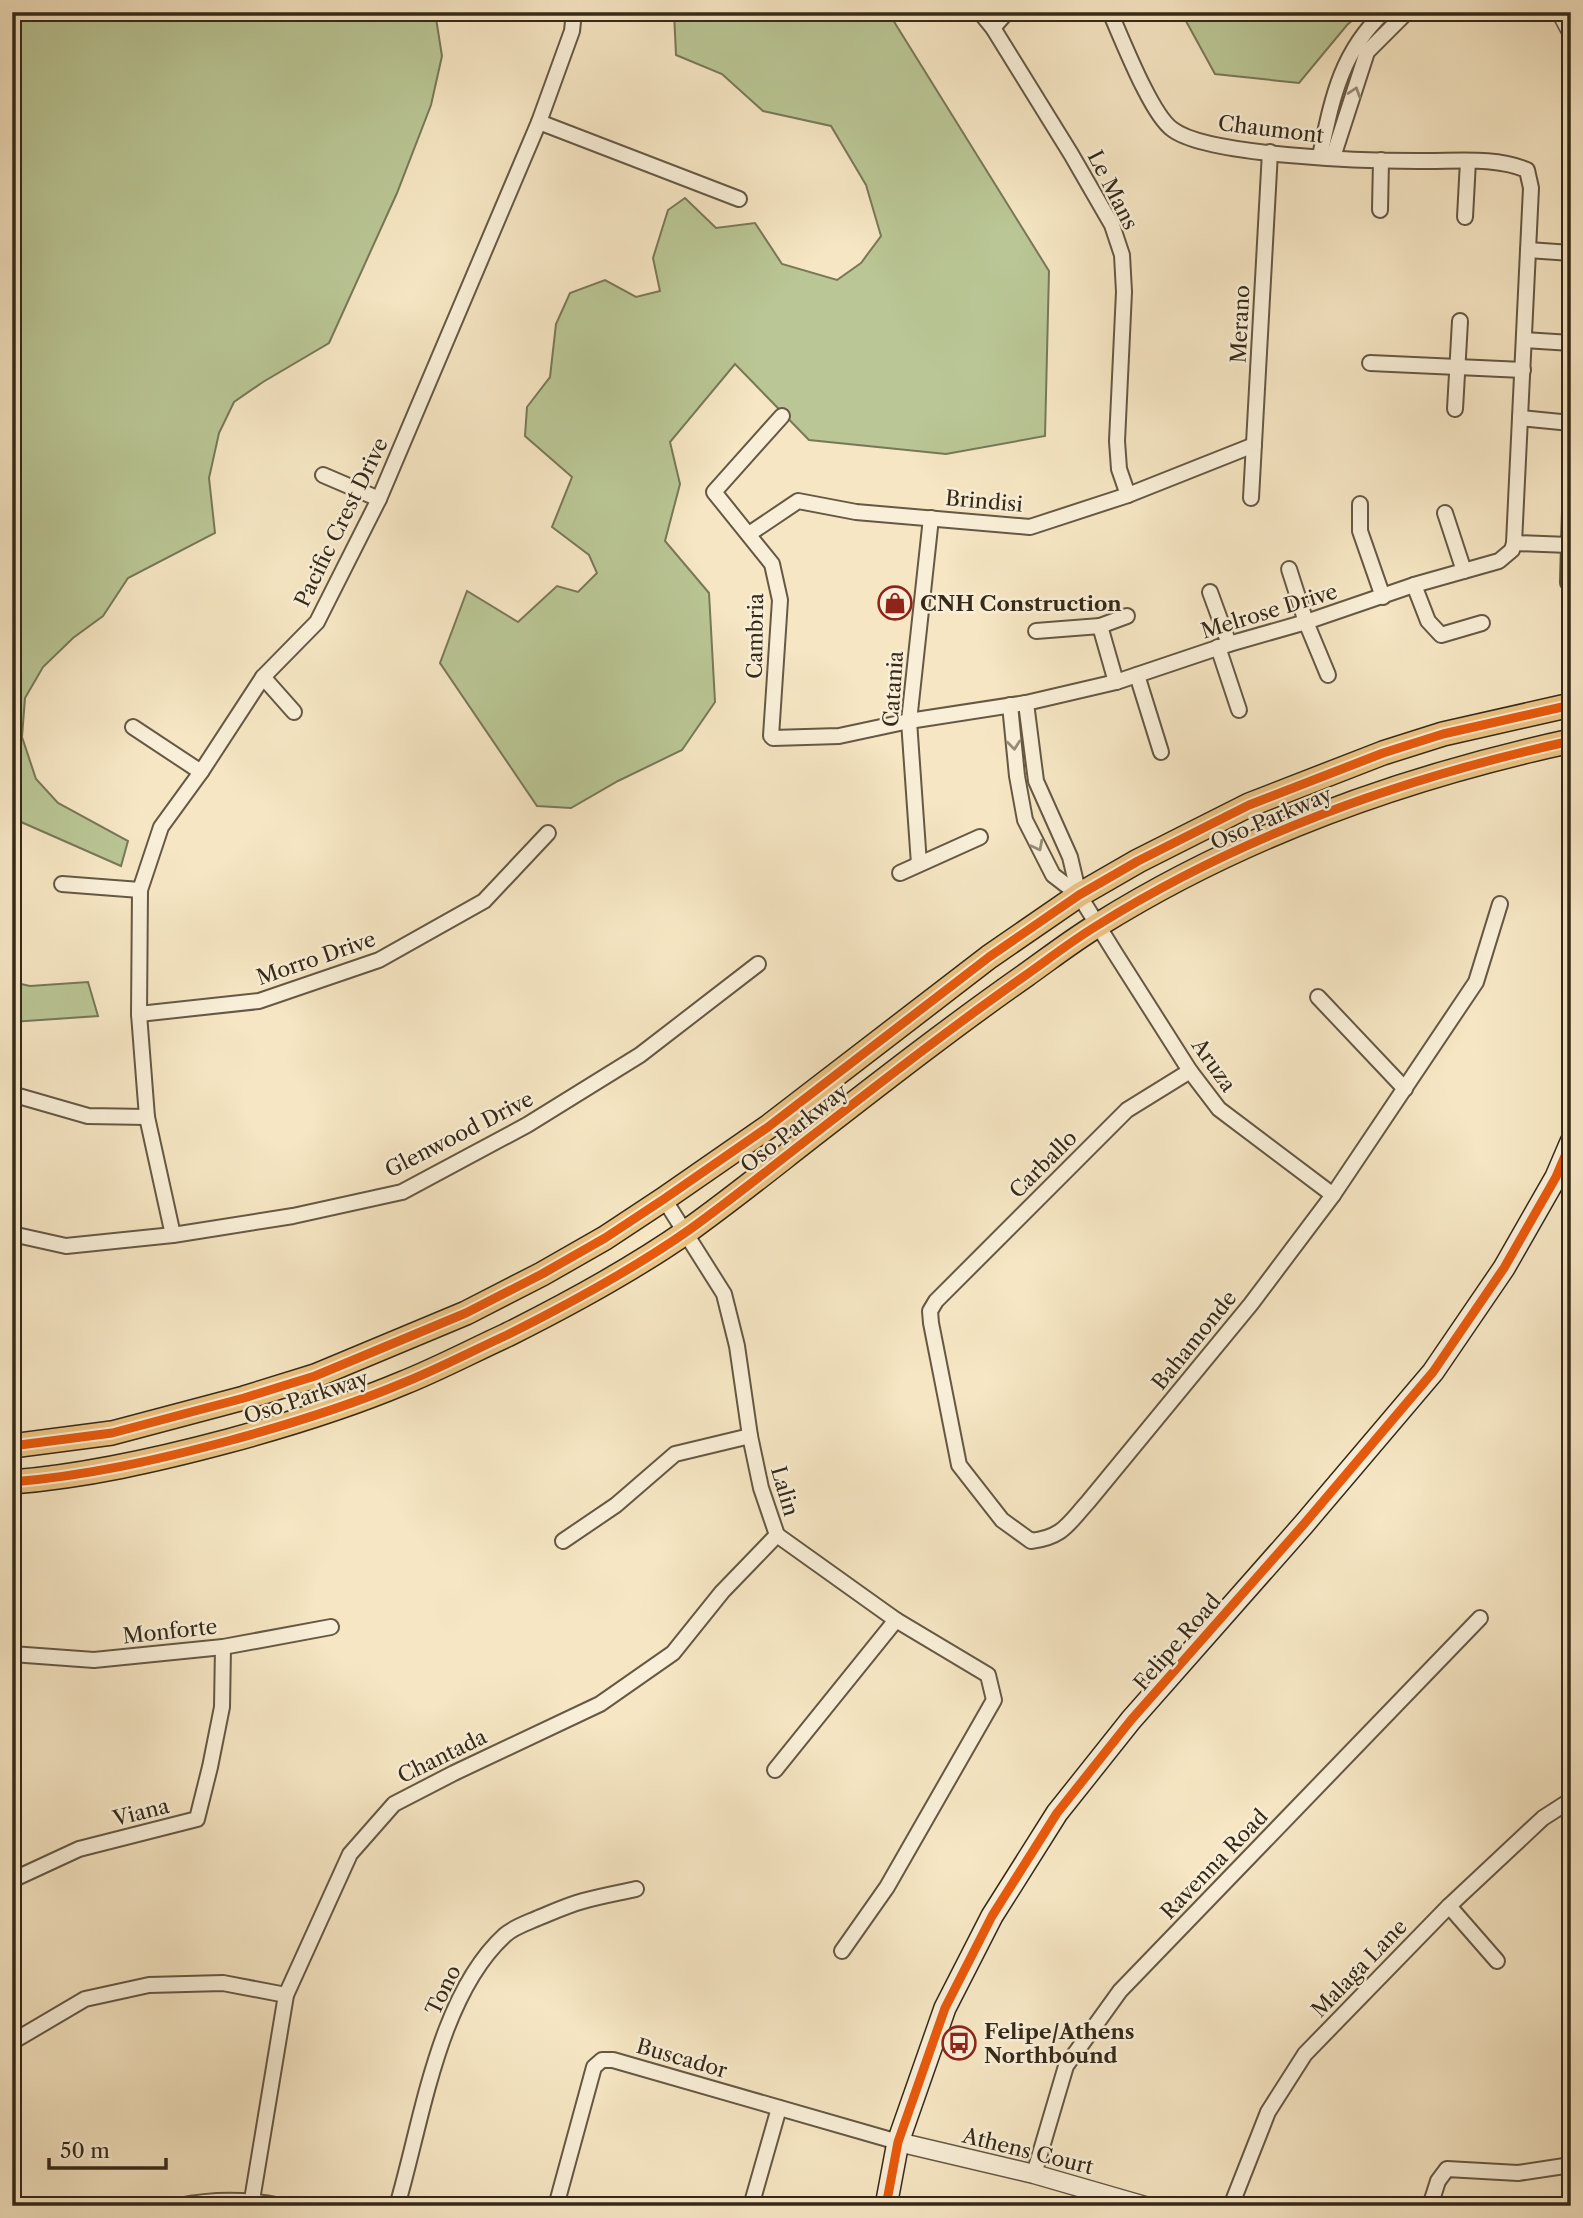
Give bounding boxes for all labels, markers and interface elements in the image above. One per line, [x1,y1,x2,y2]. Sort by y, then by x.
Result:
one-way arrow [1346,87,1361,99]
street label: Chaumont [1217,110,1326,148]
street label: Le Mans [1082,146,1144,234]
street label: Merano [1225,284,1255,364]
street label: Pacific Crest Drive [289,433,393,611]
street label: Brindisi [944,485,1024,517]
street label: Melrose Drive [1198,578,1340,644]
shop icon: CNH Construction [876,584,914,622]
place label: CNH Construction [920,591,1122,616]
street label: Cambria [742,592,768,679]
street label: Catania [878,649,908,728]
one-way arrow [1006,740,1021,751]
street label: Oso Parkway [1207,781,1336,855]
one-way arrow [1030,839,1044,851]
street label: Morro Drive [253,926,379,990]
street label: Aruza [1186,1033,1242,1097]
street label: Oso Parkway [735,1078,853,1178]
street label: Glenwood Drive [381,1086,537,1182]
street label: Carballo [1004,1125,1082,1203]
street label: Bahamonde [1146,1285,1242,1395]
street label: Oso Parkway [241,1365,372,1429]
street label: Lalin [766,1463,804,1519]
street label: Felipe Road [1128,1589,1226,1695]
street label: Monforte [122,1614,218,1648]
street label: Chantada [393,1723,491,1788]
street label: Viana [109,1793,172,1831]
street label: Ravenna Road [1155,1804,1273,1924]
street label: Malaga Lane [1306,1914,1412,2022]
street label: Tono [420,1961,466,2019]
place label: Felipe/Athens Northbound [984,2019,1135,2068]
bus stop icon: Felipe/Athens Northbound [940,2024,978,2062]
street label: Buscador [634,2033,730,2083]
street label: Athens Court [959,2122,1096,2179]
scale bar [49,2127,166,2171]
text: 50 m [60,2138,110,2163]

